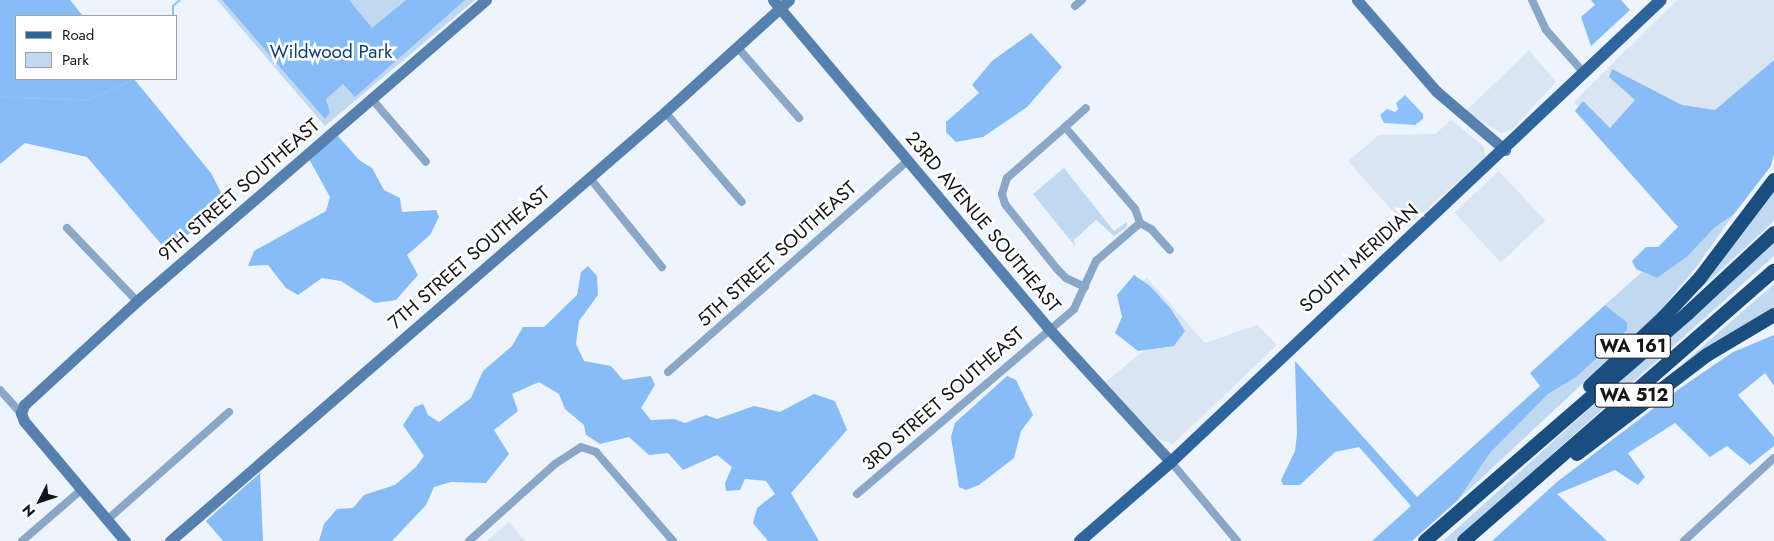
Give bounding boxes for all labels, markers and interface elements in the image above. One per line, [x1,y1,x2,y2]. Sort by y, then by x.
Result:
legend [15,15,178,80]
text: Road [62,24,94,46]
park label: Wildwood Park [270,41,392,63]
text: Park [62,49,89,71]
street label: 9TH STREET SOUTHEAST [154,114,324,266]
street label: 23RD AVENUE SOUTHEAST [901,127,1065,317]
street label: 5TH STREET SOUTHEAST [693,177,861,331]
street label: 7TH STREET SOUTHEAST [384,182,554,334]
street label: SOUTH MERIDIAN [1295,199,1423,317]
street label: 3RD STREET SOUTHEAST [857,323,1029,475]
road number: WA 161 [1594,331,1672,362]
road number: WA 512 [1594,380,1674,410]
north arrow [15,476,65,526]
text: N [17,500,40,522]

